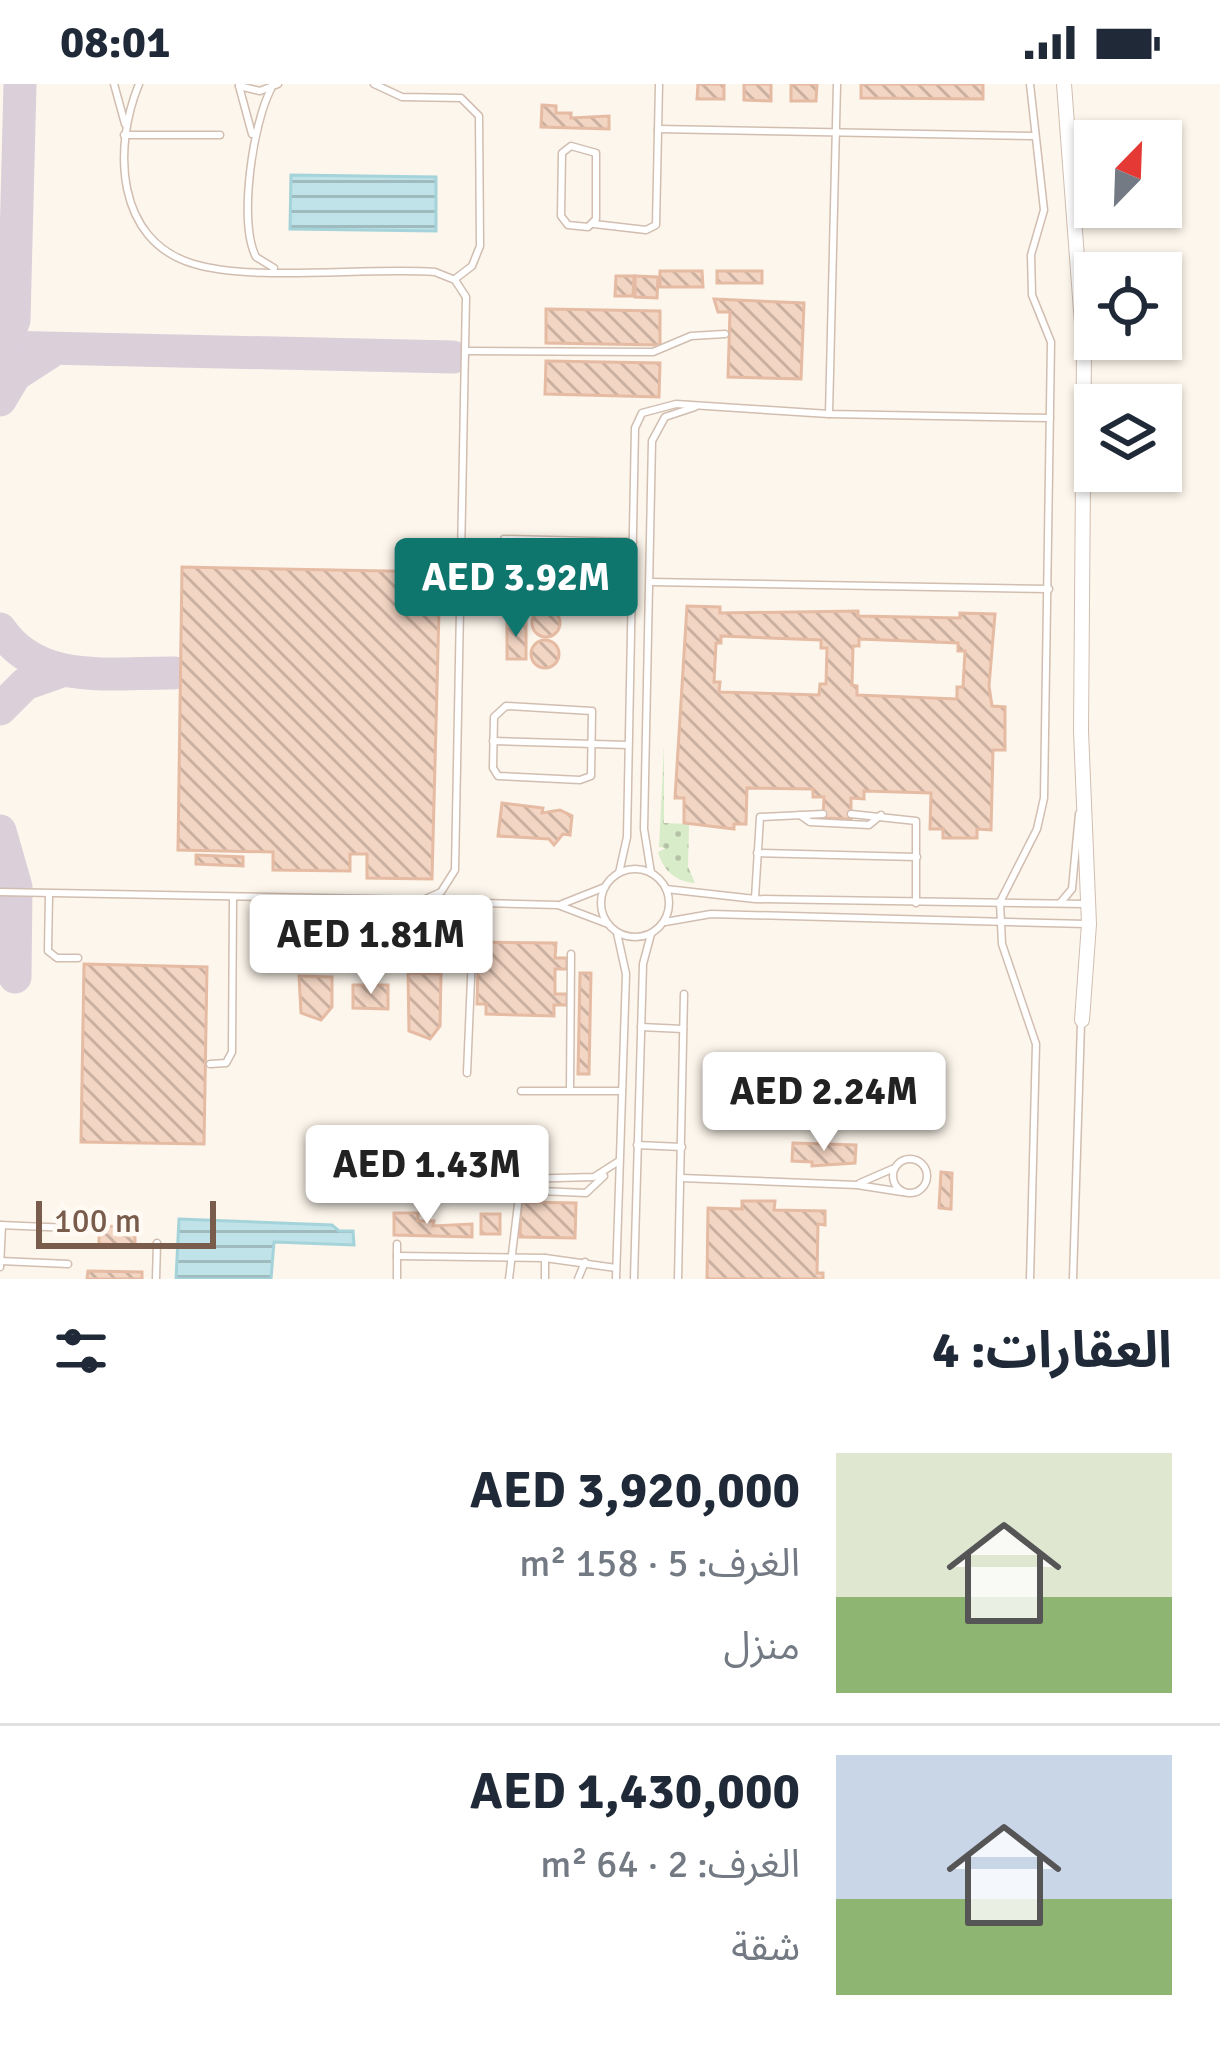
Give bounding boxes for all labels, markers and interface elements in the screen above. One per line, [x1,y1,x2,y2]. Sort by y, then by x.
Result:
text: 08:01 [60,15,170,70]
north arrow [1074,120,1182,228]
map controls [1074,120,1182,492]
button: locate [1074,252,1182,360]
button: layers [1074,384,1182,492]
pin: AED 3.92M [379,538,653,640]
text: AED 3.92M [422,553,610,601]
pin: AED 1.81M [234,895,508,997]
text: AED 1.81M [277,910,465,958]
pin: AED 2.24M [687,1052,961,1154]
text: AED 2.24M [730,1067,918,1115]
pin: AED 1.43M [290,1125,564,1227]
text: AED 1.43M [333,1140,521,1188]
scale bar [36,1195,216,1248]
text: 100 m [54,1201,141,1242]
icon: filters [48,1318,114,1384]
text: العقارات: 4 [932,1319,1172,1382]
text: AED 3,920,000 [470,1459,800,1522]
icon: home [932,1501,1076,1645]
text: الغرف: 5 · 158 m² [519,1539,800,1587]
text: منزل [724,1622,800,1670]
text: AED 1,430,000 [470,1760,800,1823]
icon: home [932,1803,1076,1947]
text: الغرف: 2 · 64 m² [540,1840,800,1888]
text: شقة [731,1923,800,1971]

